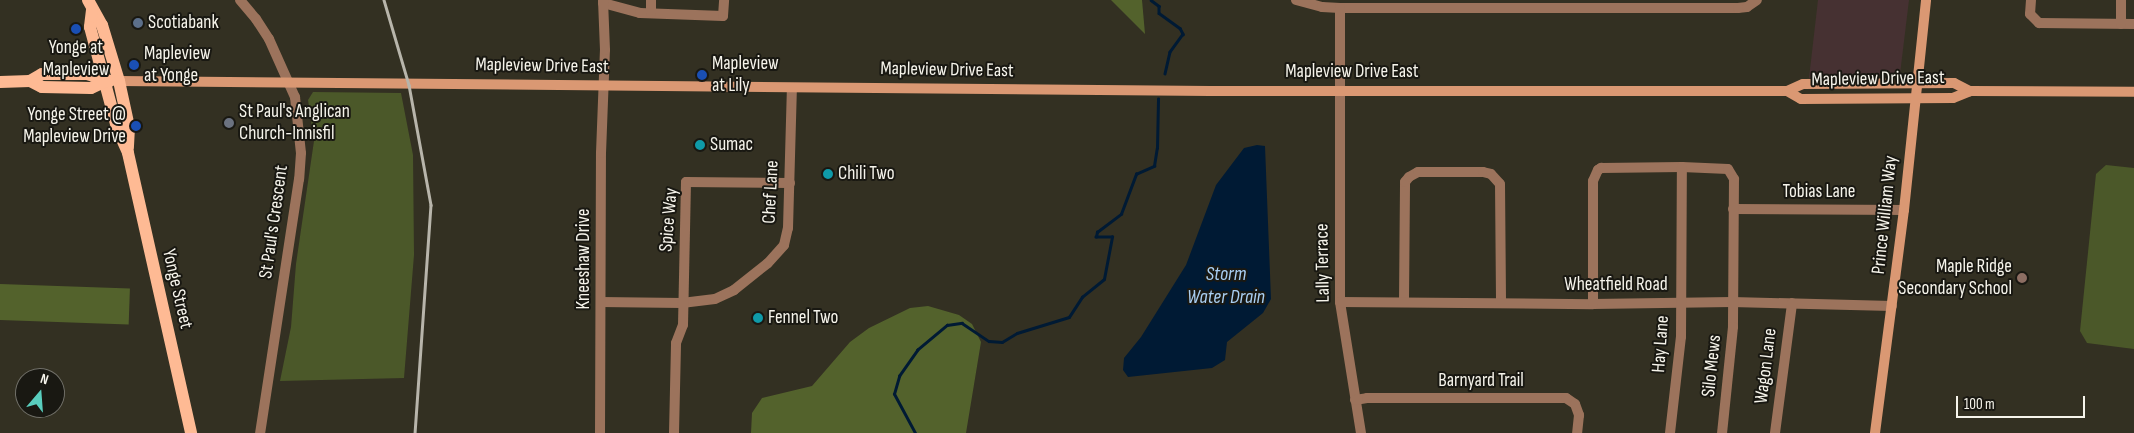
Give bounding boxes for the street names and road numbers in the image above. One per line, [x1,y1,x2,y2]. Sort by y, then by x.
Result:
street label: Mapleview Drive East [475,53,609,79]
street label: Mapleview Drive East [880,57,1014,83]
street label: Mapleview Drive East [1285,61,1419,83]
street label: Mapleview Drive East [1811,66,1945,92]
street label: Prince William Way [1867,155,1903,275]
street label: Chef Lane [758,160,784,224]
street label: St Paul's Crescent [255,164,293,280]
street label: Tobias Lane [1782,181,1856,203]
street label: Spice Way [655,187,683,253]
street label: Kneeshaw Drive [573,209,595,309]
street label: Lally Terrace [1311,223,1335,303]
street label: Yonge Street [157,247,197,331]
street label: Wheatfield Road [1564,274,1668,296]
street label: Hay Lane [1648,315,1674,373]
street label: Wagon Lane [1750,327,1782,405]
street label: Silo Mews [1697,334,1727,398]
street label: Barnyard Trail [1438,370,1524,392]

